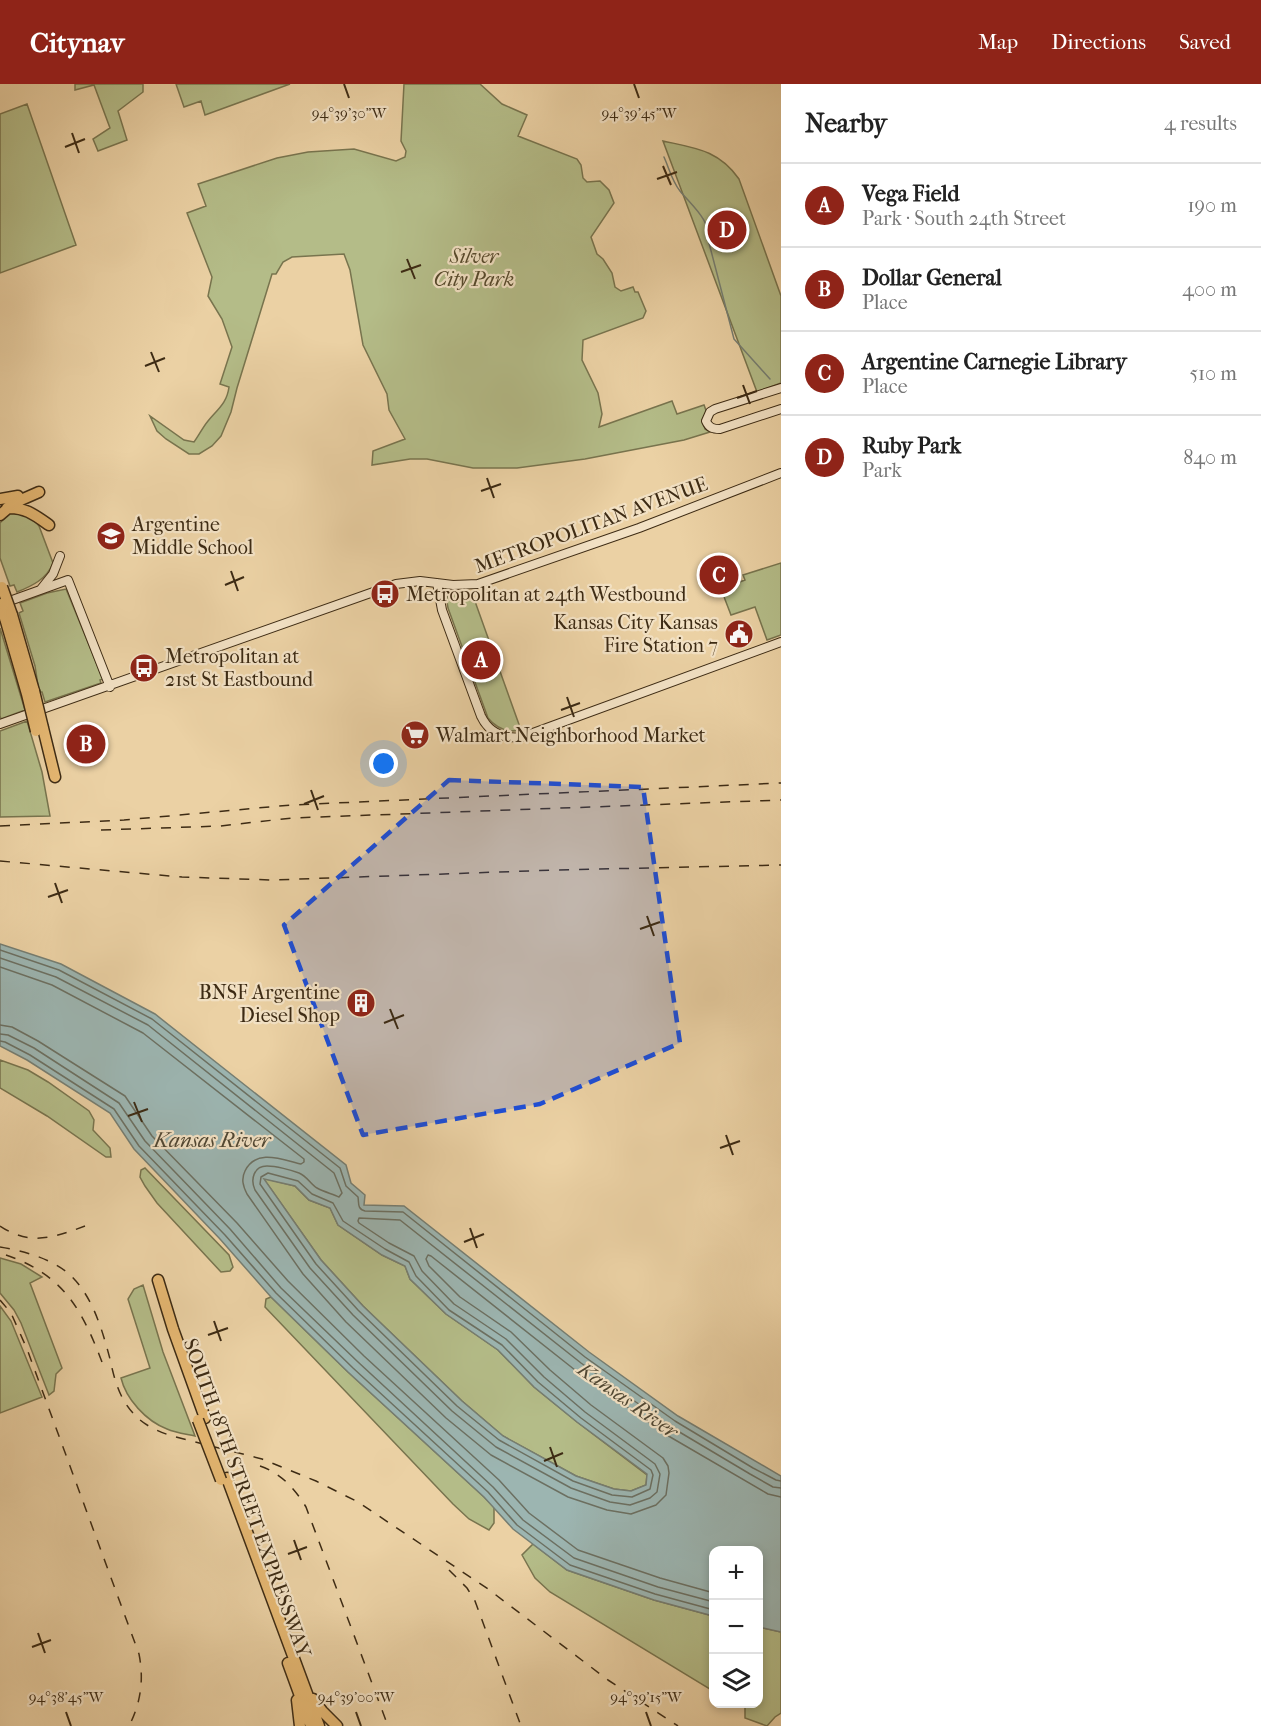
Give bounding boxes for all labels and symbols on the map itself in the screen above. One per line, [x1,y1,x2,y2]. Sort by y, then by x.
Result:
text: 94°39'30"W [312,104,387,122]
text: 94°39'45"W [602,104,678,122]
pin: D [708,208,746,252]
park label: Silver City Park [434,245,514,291]
street label: METROPOLITAN AVENUE [471,472,711,578]
place label: Argentine Middle School [131,513,254,559]
school or university icon: Argentine Middle School [95,520,127,552]
pin: C [700,552,738,598]
bus stop icon: Metropolitan at 24th Westbound [369,578,401,610]
place label: Metropolitan at 24th Westbound [406,583,687,606]
place label: Kansas City Kansas Fire Station 7 [553,611,718,657]
public building icon: Kansas City Kansas Fire Station 7 [723,618,755,650]
pin: A [462,638,500,682]
place label: Metropolitan at 21st St Eastbound [165,645,314,691]
bus stop icon: Metropolitan at 21st St Eastbound [128,652,160,684]
supermarket icon: Walmart Neighborhood Market [399,719,431,751]
pin: B [66,722,106,766]
place label: Walmart Neighborhood Market [435,724,706,747]
your location [369,749,398,778]
place label: BNSF Argentine Diesel Shop [199,981,340,1027]
building icon: BNSF Argentine Diesel Shop [345,987,377,1019]
water label: Kansas River [152,1128,272,1152]
street label: SOUTH 18TH STREET EXPRESSWAY [178,1335,316,1662]
water label: Kansas River [572,1356,684,1444]
text: 94°38'45"W [29,1688,105,1706]
text: 94°39'00"W [318,1688,395,1706]
text: 94°39'15"W [610,1688,683,1706]

